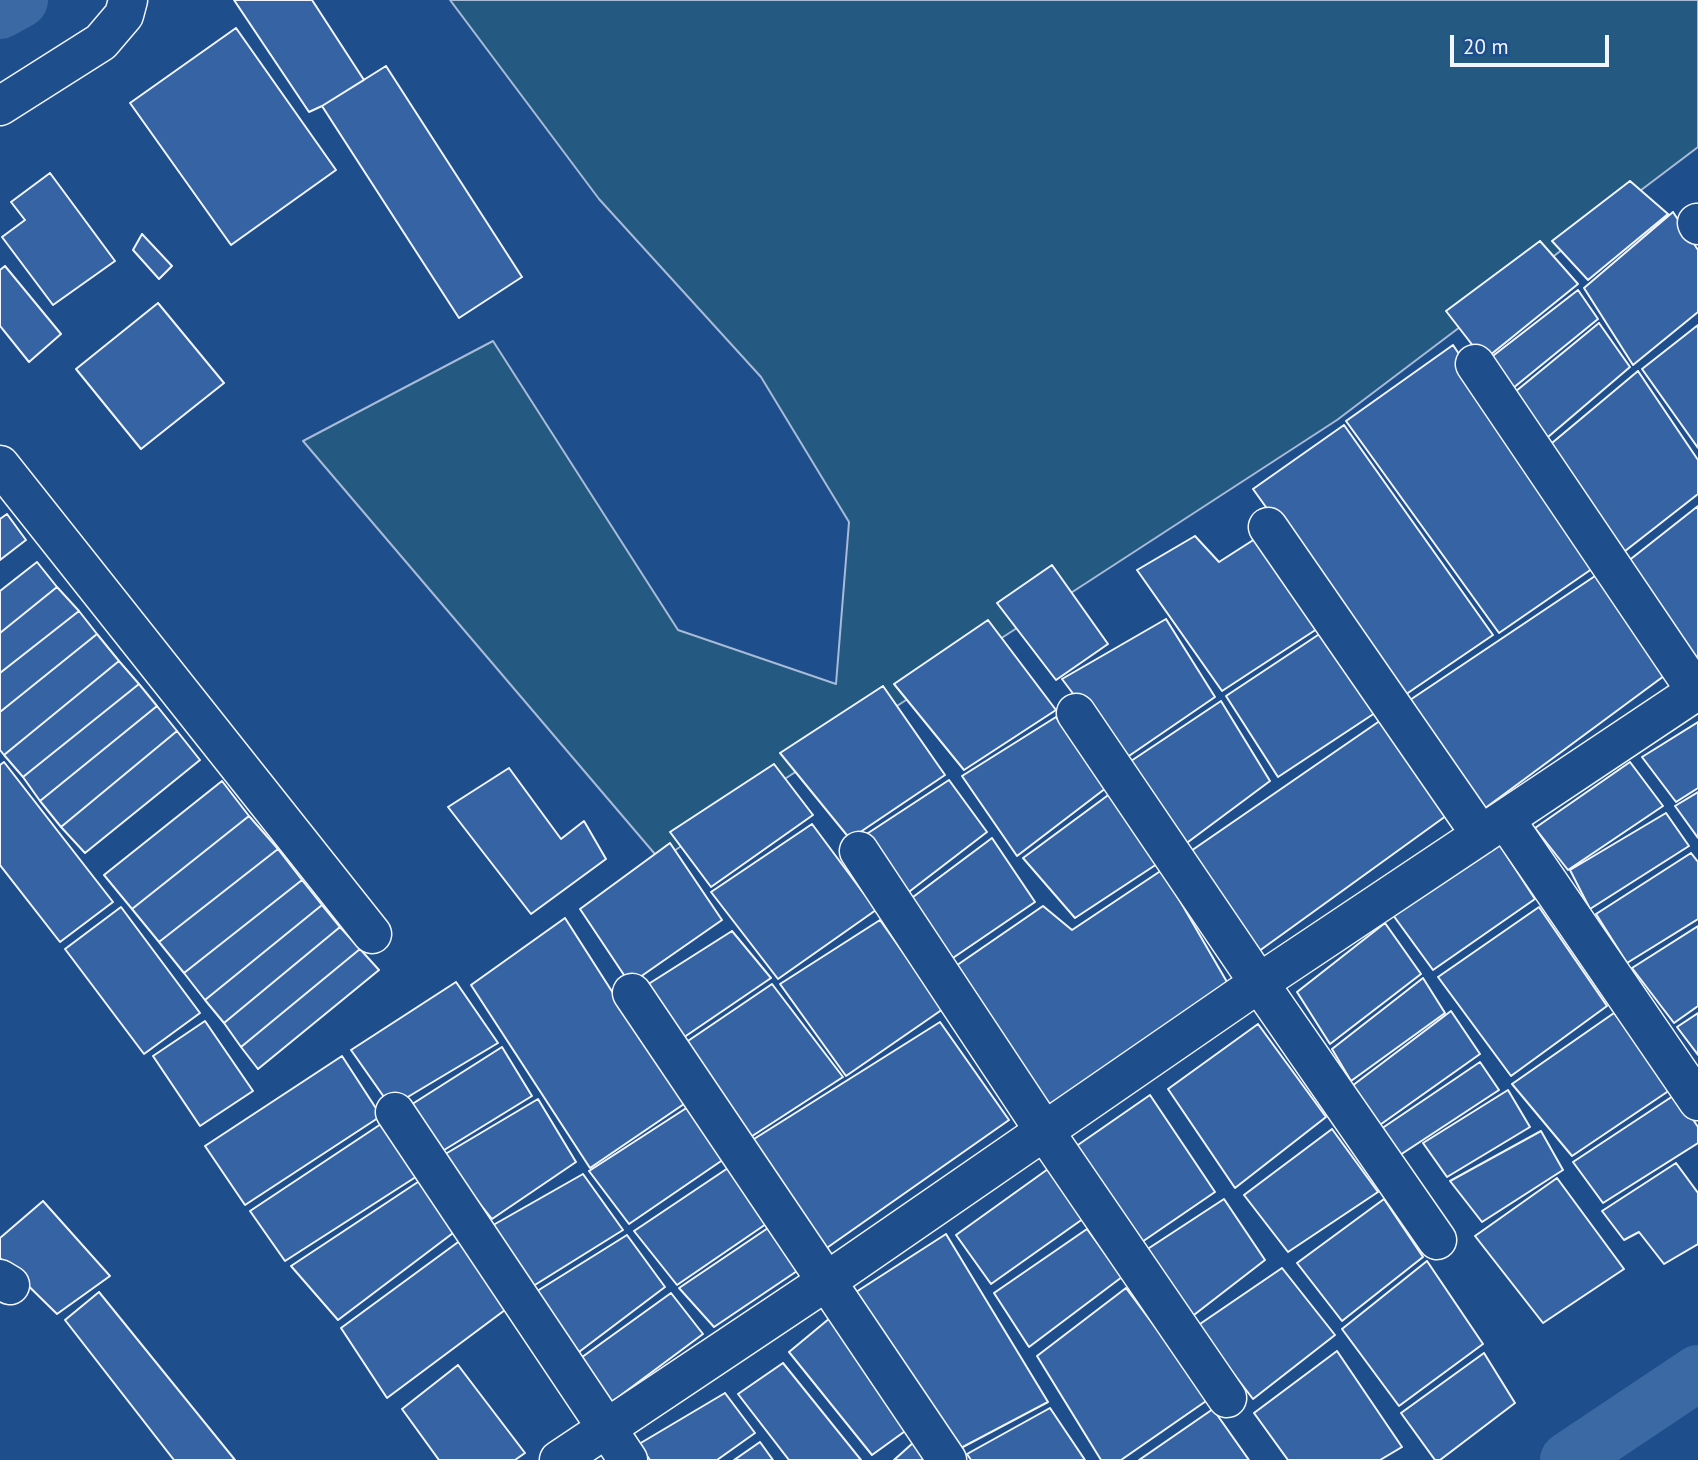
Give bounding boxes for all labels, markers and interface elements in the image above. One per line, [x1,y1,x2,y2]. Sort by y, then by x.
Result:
scale bar [1453,21,1612,65]
text: 20 m [1463,33,1509,60]

